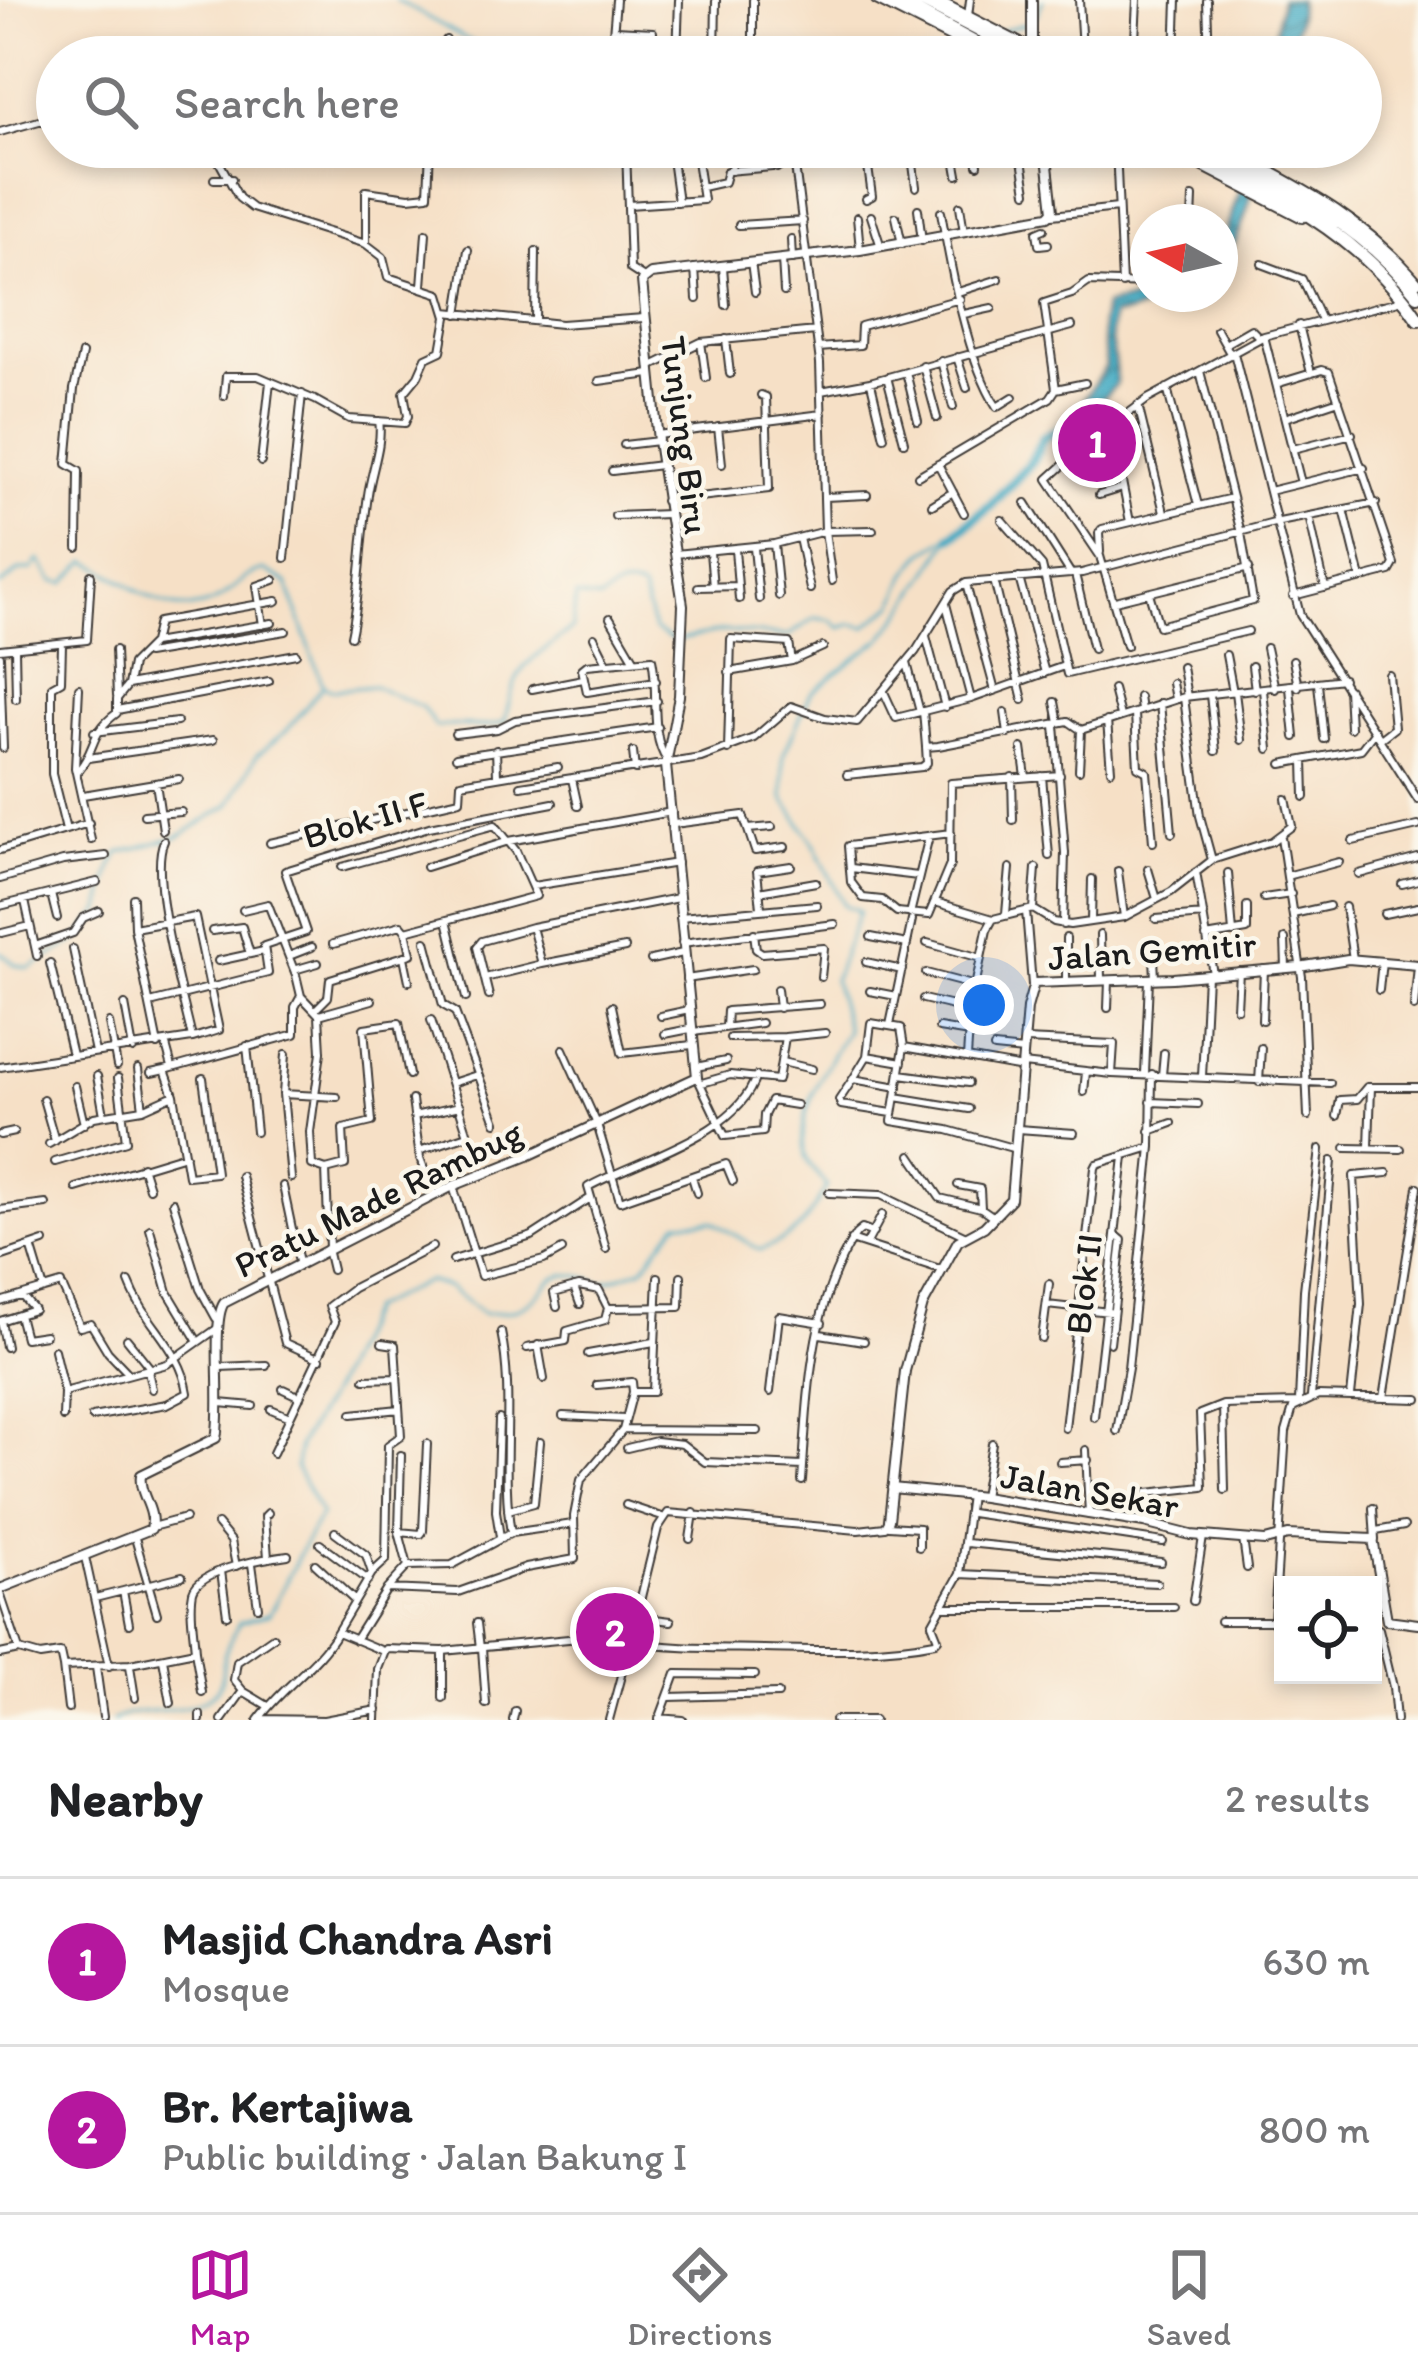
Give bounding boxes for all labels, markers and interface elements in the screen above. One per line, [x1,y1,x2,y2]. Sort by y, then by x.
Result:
search box [36,36,1382,168]
icon: search [78,69,144,135]
text: Search here [174,75,400,129]
north arrow [1130,204,1238,312]
street label: Tunjung Biru [652,334,719,537]
pin: 1 [1058,398,1136,488]
street label: Blok II F [298,781,433,858]
street label: Jalan Gemitir [1046,922,1258,979]
your location [954,975,1014,1035]
street label: Pratu Made Rambug [227,1110,530,1287]
street label: Blok II [1056,1231,1111,1337]
street label: Jalan Sekar [998,1454,1183,1527]
map controls [1274,1576,1382,1684]
button: locate [1274,1576,1382,1684]
pin: 2 [576,1587,654,1677]
text: Nearby [48,1768,203,1829]
text: 2 results [1225,1775,1370,1822]
text: Masjid Chandra Asri [162,1911,553,1965]
text: 1 [78,1938,96,1985]
text: 630 m [1263,1938,1370,1985]
text: Mosque [162,1965,290,2012]
text: Br. Kertajiwa [162,2079,412,2133]
text: 2 [77,2106,97,2153]
text: 800 m [1259,2106,1370,2153]
text: Public building · Jalan Bakung I [162,2133,687,2180]
tab: Map [187,2242,253,2353]
tab: Directions [627,2242,772,2353]
tab: Saved [1147,2242,1231,2353]

